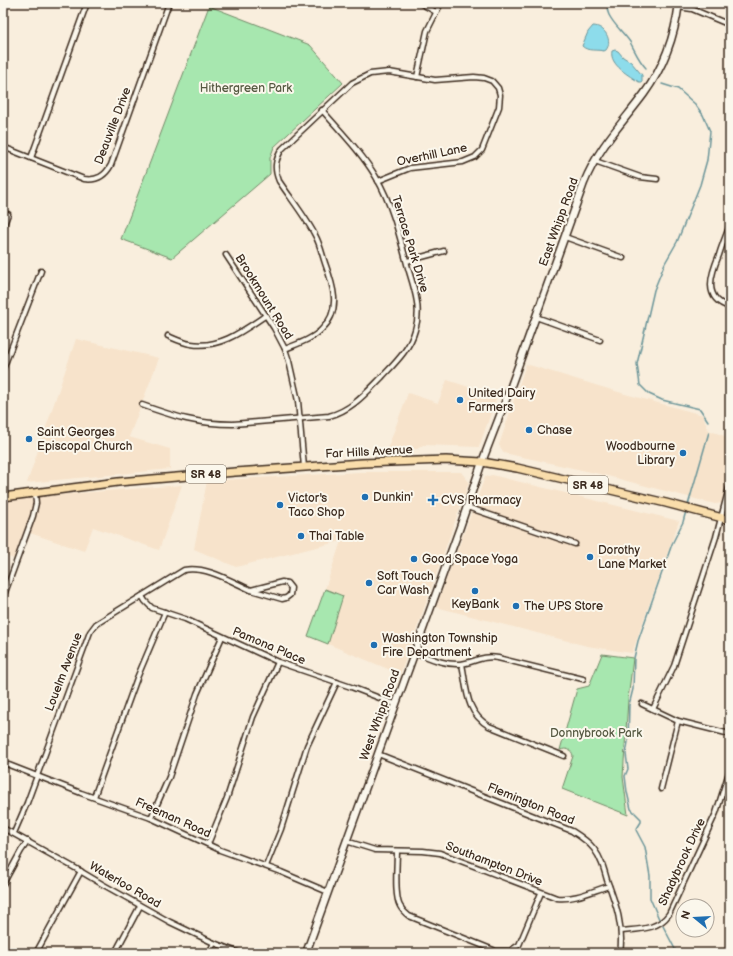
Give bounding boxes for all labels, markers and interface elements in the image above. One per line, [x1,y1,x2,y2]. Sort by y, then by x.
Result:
park label: Hithergreen Park [200,81,292,96]
street label: Deauville Drive [91,85,135,167]
street label: Overhill Lane [395,140,469,170]
street label: East Whipp Road [536,176,582,268]
street label: Terrace Park Drive [388,194,432,294]
street label: Brookmount Road [232,252,296,343]
place label: United Dairy Farmers [468,386,536,415]
marker: United Dairy Farmers [455,395,465,405]
place label: Chase [537,423,572,438]
place label: Saint Georges Episcopal Church [37,425,133,454]
marker: Chase [524,425,534,435]
marker: Saint Georges Episcopal Church [24,434,34,444]
place label: Woodbourne Library [606,439,676,468]
street label: Far Hills Avenue [325,442,413,462]
marker: Woodbourne Library [678,448,688,458]
road number: SR 48 [186,465,226,483]
road number: SR 48 [568,476,608,494]
place label: Dunkin' [373,490,413,505]
place label: Victor's Taco Shop [288,491,345,520]
marker: Dunkin' [360,492,370,502]
place label: CVS Pharmacy [441,493,522,508]
marker: CVS Pharmacy [428,495,438,505]
marker: Victor's Taco Shop [275,500,285,510]
place label: Thai Table [309,529,364,544]
marker: Thai Table [296,531,306,541]
place label: Dorothy Lane Market [598,543,667,572]
place label: Good Space Yoga [422,552,518,567]
marker: Dorothy Lane Market [585,552,595,562]
marker: Good Space Yoga [409,554,419,564]
place label: Soft Touch Car Wash [377,569,434,598]
marker: Soft Touch Car Wash [364,578,374,588]
marker: KeyBank [470,586,480,596]
place label: KeyBank [451,597,499,612]
place label: The UPS Store [524,599,603,614]
marker: The UPS Store [511,601,521,611]
street label: Pamona Place [230,624,308,668]
street label: Louelm Avenue [42,630,86,714]
place label: Washington Township Fire Department [382,631,498,660]
marker: Washington Township Fire Department [369,640,379,650]
street label: West Whipp Road [357,667,403,763]
park label: Donnybrook Park [550,726,642,741]
street label: Flemington Road [485,780,577,828]
street label: Freeman Road [133,795,213,841]
street label: Shadybrook Drive [655,816,709,908]
street label: Southampton Drive [443,839,545,889]
street label: Waterloo Road [86,858,164,912]
north arrow [675,898,715,938]
text: N [679,909,693,921]

